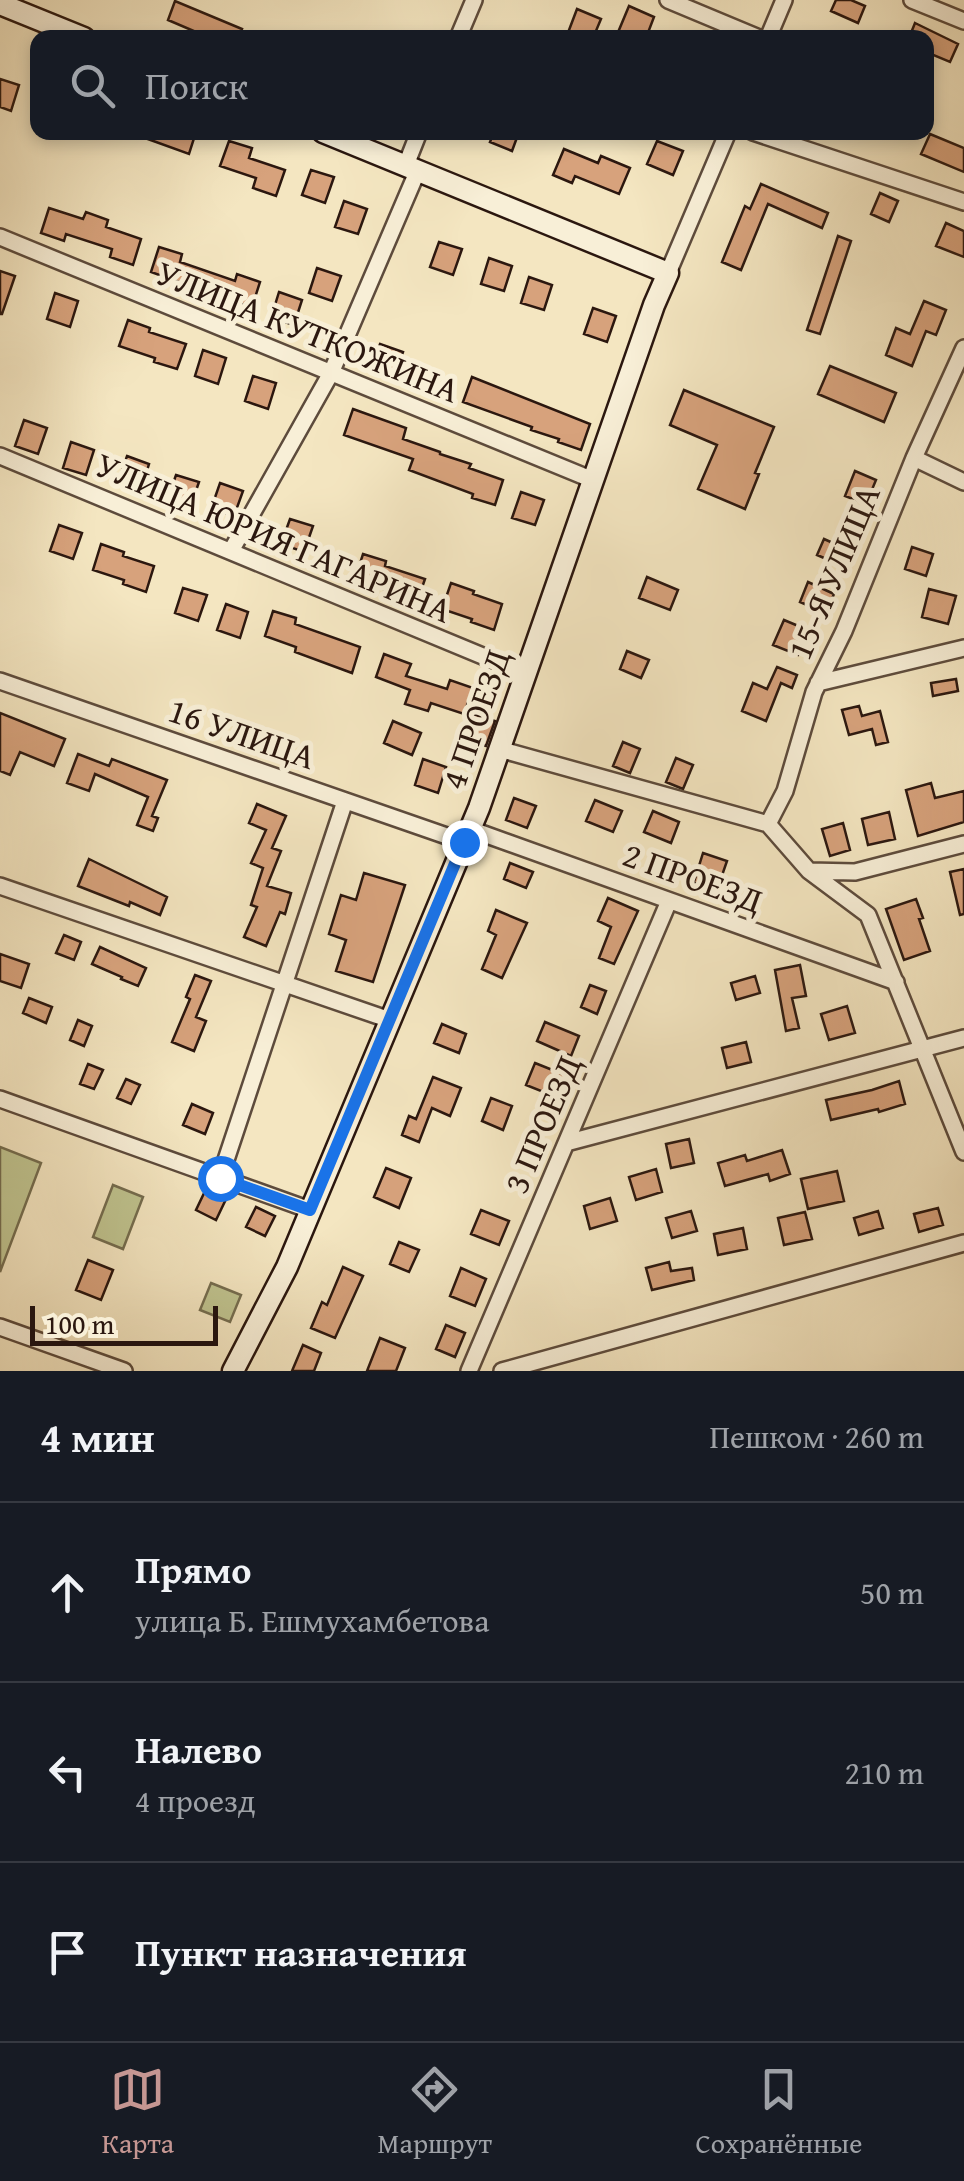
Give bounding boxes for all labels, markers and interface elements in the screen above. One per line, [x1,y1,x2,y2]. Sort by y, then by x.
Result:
search box [30,30,934,140]
text: Поиск [145,57,248,113]
icon: search [65,58,120,113]
street label: УЛИЦА КУТКОЖИНА [149,247,467,415]
street label: УЛИЦА ЮРИЯ ГАГАРИНА [88,439,460,635]
street label: 15-Я УЛИЦА [773,477,893,667]
street label: 4 ПРОЕЗД [427,642,523,796]
street label: 16 УЛИЦА [162,684,322,782]
route end [442,820,488,866]
street label: 2 ПРОЕЗД [616,828,770,926]
street label: 3 ПРОЕЗД [490,1047,594,1201]
route start [198,1156,244,1202]
scale bar [30,1301,218,1346]
text: 100 m [45,1303,114,1344]
text: 4 мин [40,1406,155,1467]
text: Пешком · 260 m [709,1413,924,1460]
text: Прямо [135,1541,251,1597]
icon: ahead [40,1565,95,1620]
text: 50 m [860,1569,924,1616]
text: улица Б. Ешмухамбетова [135,1597,489,1644]
text: Налево [135,1721,262,1777]
icon: left [40,1745,95,1800]
text: 210 m [845,1749,924,1796]
text: 4 проезд [135,1777,255,1824]
text: Пункт назначения [135,1924,467,1980]
icon: arrive [40,1925,95,1980]
tab: Карта [102,2062,174,2163]
tab: Маршрут [378,2062,492,2163]
tab: Сохранённые [695,2062,862,2163]

